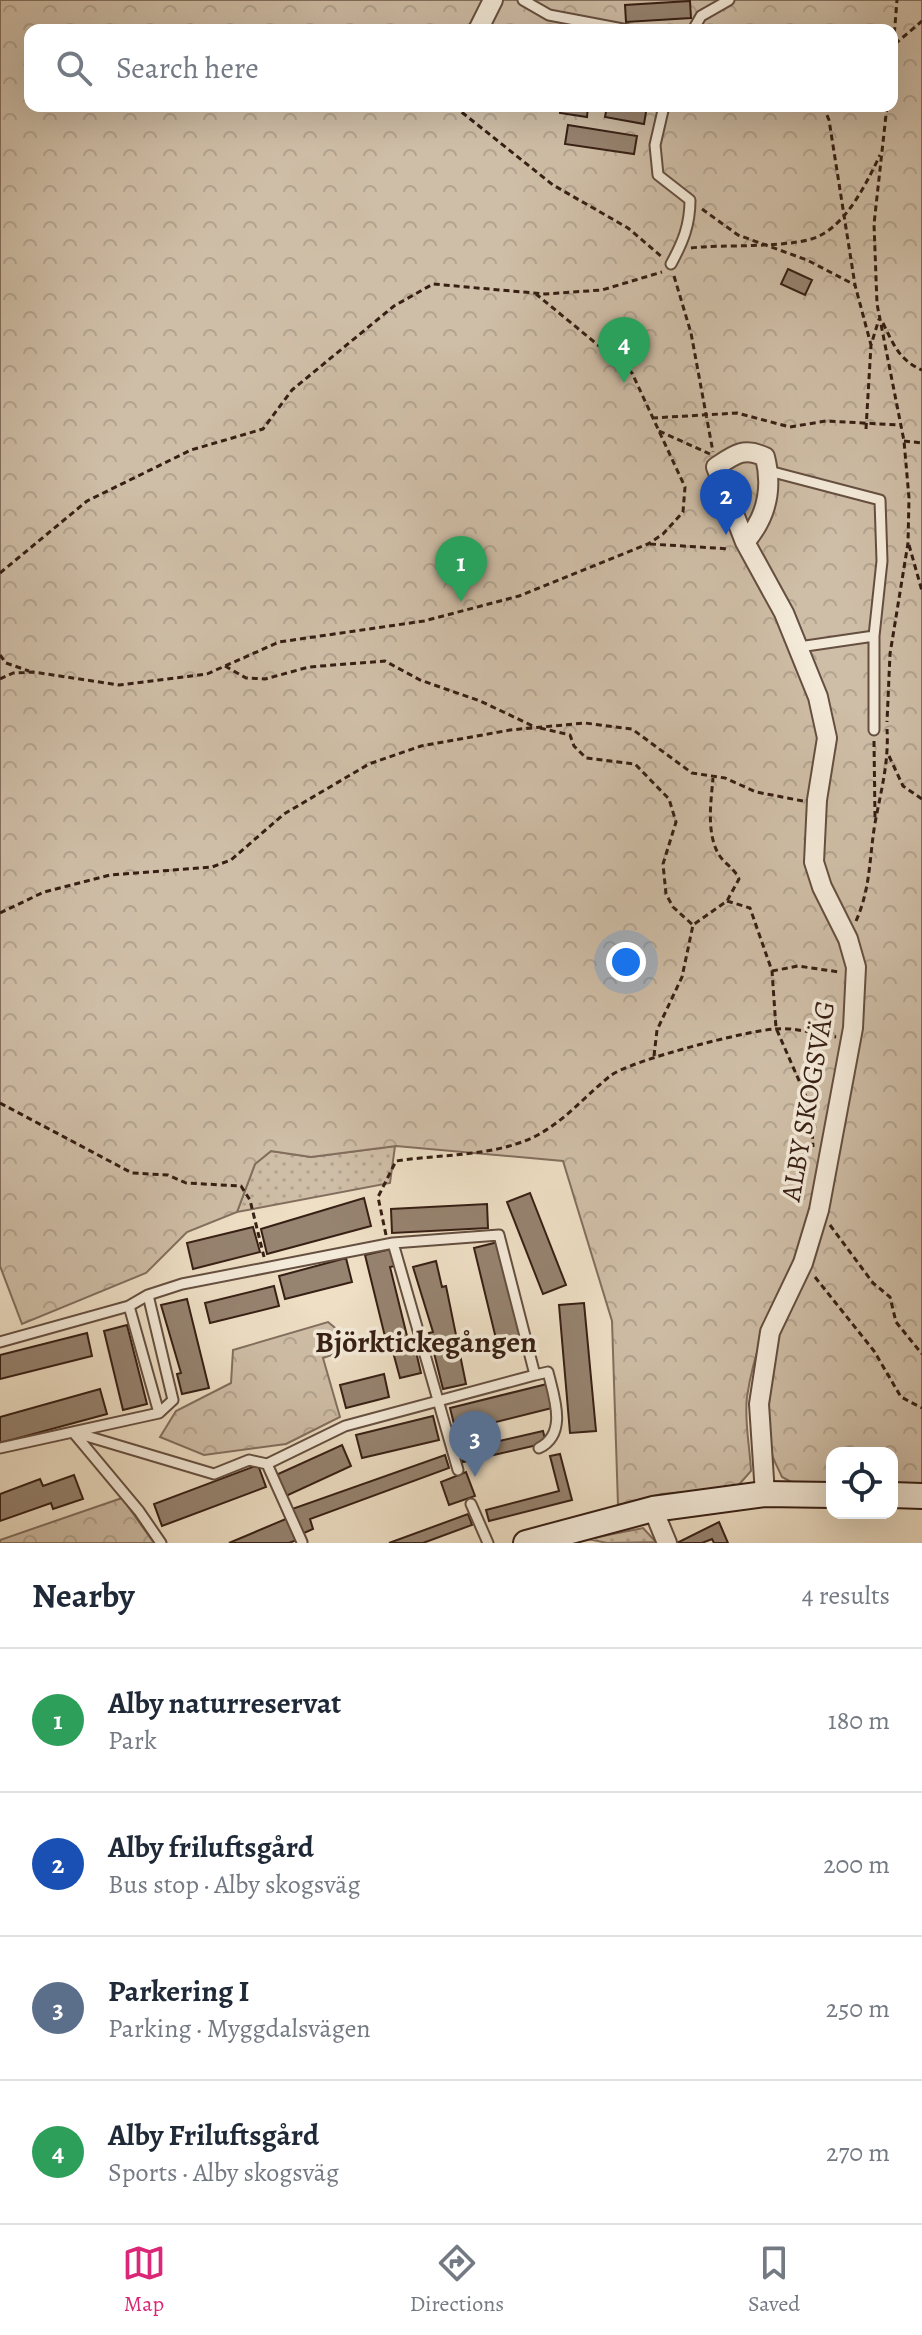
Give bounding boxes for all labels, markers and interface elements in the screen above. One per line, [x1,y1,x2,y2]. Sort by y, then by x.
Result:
search box [24,24,898,112]
icon: search [52,46,96,90]
text: Search here [116,48,259,88]
pin: 4 [598,317,650,383]
pin: 2 [700,469,752,535]
pin: 1 [435,536,487,602]
your location [606,942,646,982]
street label: ALBY SKOGSVÄG [772,998,844,1205]
district label: Björktickegången [315,1322,537,1362]
pin: 3 [449,1411,501,1477]
map controls [826,1447,898,1519]
button: locate [826,1447,898,1519]
text: Nearby [32,1572,135,1619]
text: 4 results [802,1578,890,1613]
text: Alby naturreservat [108,1683,341,1723]
text: 1 [53,1703,63,1738]
text: 180 m [828,1703,890,1738]
text: Park [108,1723,157,1758]
text: Alby friluftsgård [108,1827,314,1867]
text: 2 [52,1847,64,1882]
text: 200 m [823,1847,890,1882]
text: Bus stop · Alby skogsväg [108,1867,360,1902]
text: Parkering I [108,1971,250,2011]
text: 3 [52,1991,64,2026]
text: 250 m [826,1991,890,2026]
text: Parking · Myggdalsvägen [108,2011,371,2046]
text: Alby Friluftsgård [108,2115,319,2155]
text: 4 [52,2135,64,2170]
text: 270 m [826,2135,890,2170]
text: Sports · Alby skogsväg [108,2155,339,2190]
tab: Map [122,2241,166,2319]
tab: Directions [410,2241,504,2319]
tab: Saved [748,2241,800,2319]

